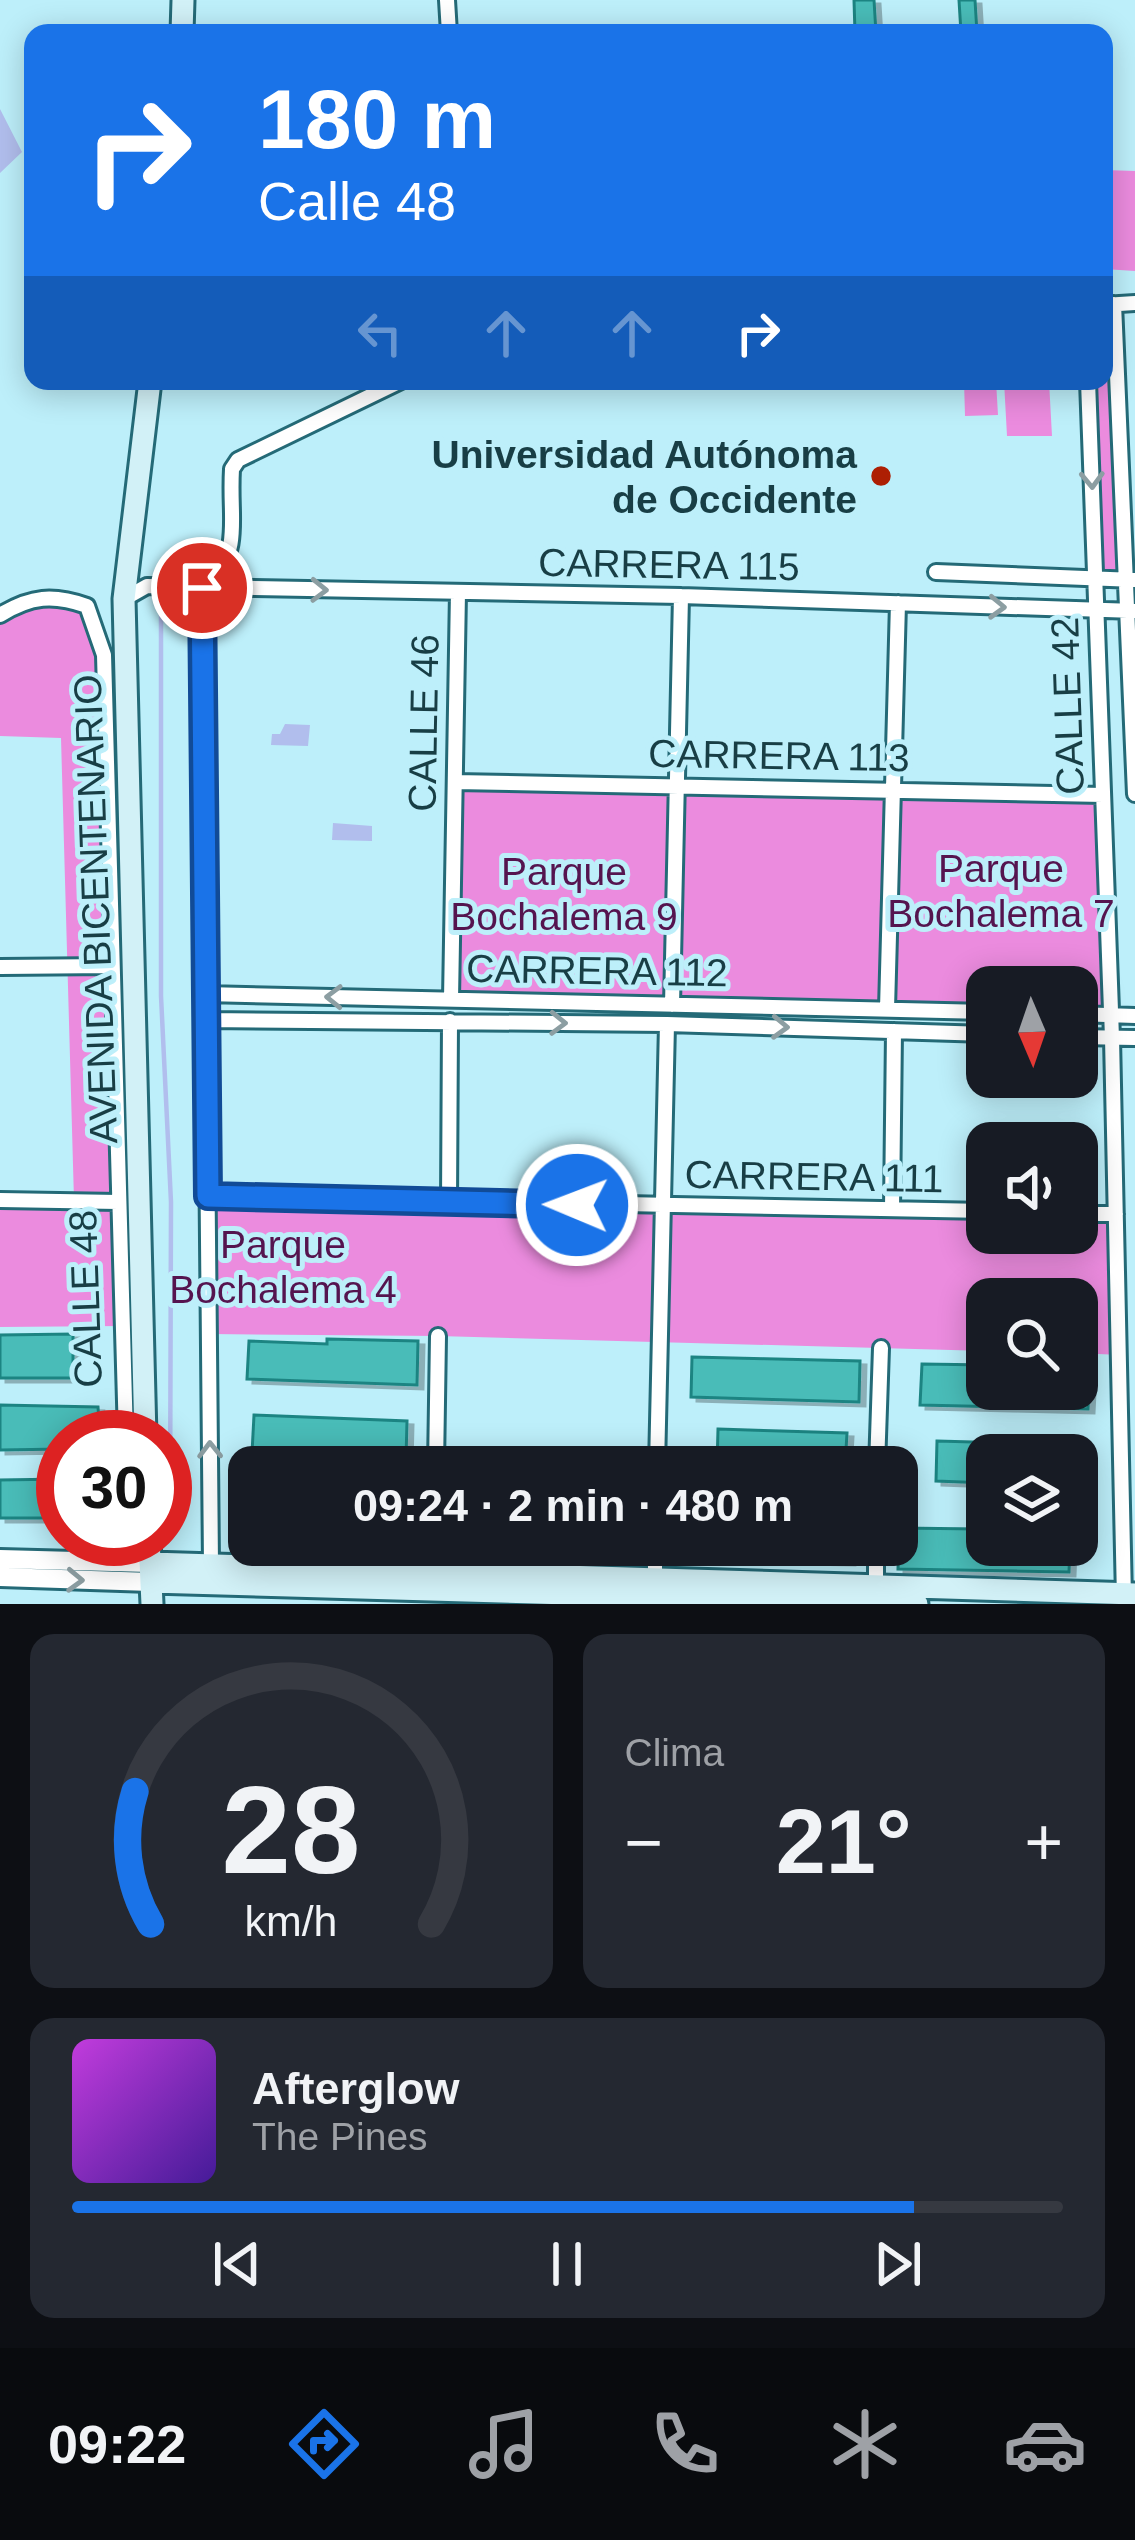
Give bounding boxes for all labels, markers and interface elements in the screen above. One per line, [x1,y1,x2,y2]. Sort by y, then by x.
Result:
icon: right [60,72,216,228]
text: 180 m [258,72,496,166]
text: Calle 48 [258,171,456,231]
icon: left [347,300,413,366]
icon: ahead [473,300,539,366]
icon: ahead [599,300,665,366]
icon: right [725,300,791,366]
place label: Universidad Autónoma de Occidente [432,433,857,521]
marker: Universidad Autónoma de Occidente [868,463,894,489]
one-way arrow [1078,471,1104,490]
pin [151,537,253,639]
street label: CARRERA 115 [538,541,800,588]
icon: arrive [169,555,235,621]
one-way arrow [311,577,329,603]
one-way arrow [988,593,1007,619]
street label: CALLE 42 [1043,616,1092,796]
street label: CALLE 46 [400,634,447,812]
street label: AVENIDA BICENTENARIO [66,674,125,1144]
street label: CARRERA 113 [648,732,910,779]
park label: Parque Bochalema 7 [887,847,1115,935]
park label: Parque Bochalema 9 [450,850,678,938]
street label: CARRERA 112 [466,947,728,994]
north arrow [966,966,1098,1098]
map controls [966,966,1098,1566]
one-way arrow [324,984,343,1010]
one-way arrow [549,1009,568,1035]
one-way arrow [771,1014,790,1040]
button: sound [966,1122,1098,1254]
position arrow [514,1142,640,1268]
street label: CARRERA 111 [684,1153,944,1200]
street label: CALLE 48 [61,1209,110,1389]
park label: Parque Bochalema 4 [169,1223,397,1311]
button: search [966,1278,1098,1410]
speed limit sign: 30 [36,1410,192,1566]
button: layers [966,1434,1098,1566]
one-way arrow [198,1440,224,1459]
text: 09:24 · 2 min · 480 m [353,1480,793,1531]
one-way arrow [66,1567,85,1593]
text: Clima [625,1731,724,1774]
text: 28 [222,1760,361,1899]
text: 21° [776,1792,912,1892]
text: − [625,1805,663,1879]
text: + [1024,1805,1063,1879]
text: km/h [245,1897,338,1945]
text: Afterglow [252,2063,460,2114]
text: The Pines [252,2115,428,2158]
icon: previous [204,2231,270,2297]
icon: pause [534,2231,600,2297]
icon: next [865,2231,931,2297]
icon: directions [282,2402,366,2486]
icon: music [462,2402,546,2486]
icon: phone [643,2402,727,2486]
icon: climate [823,2402,907,2486]
icon: car [1003,2402,1087,2486]
text: 09:22 [48,2414,186,2474]

